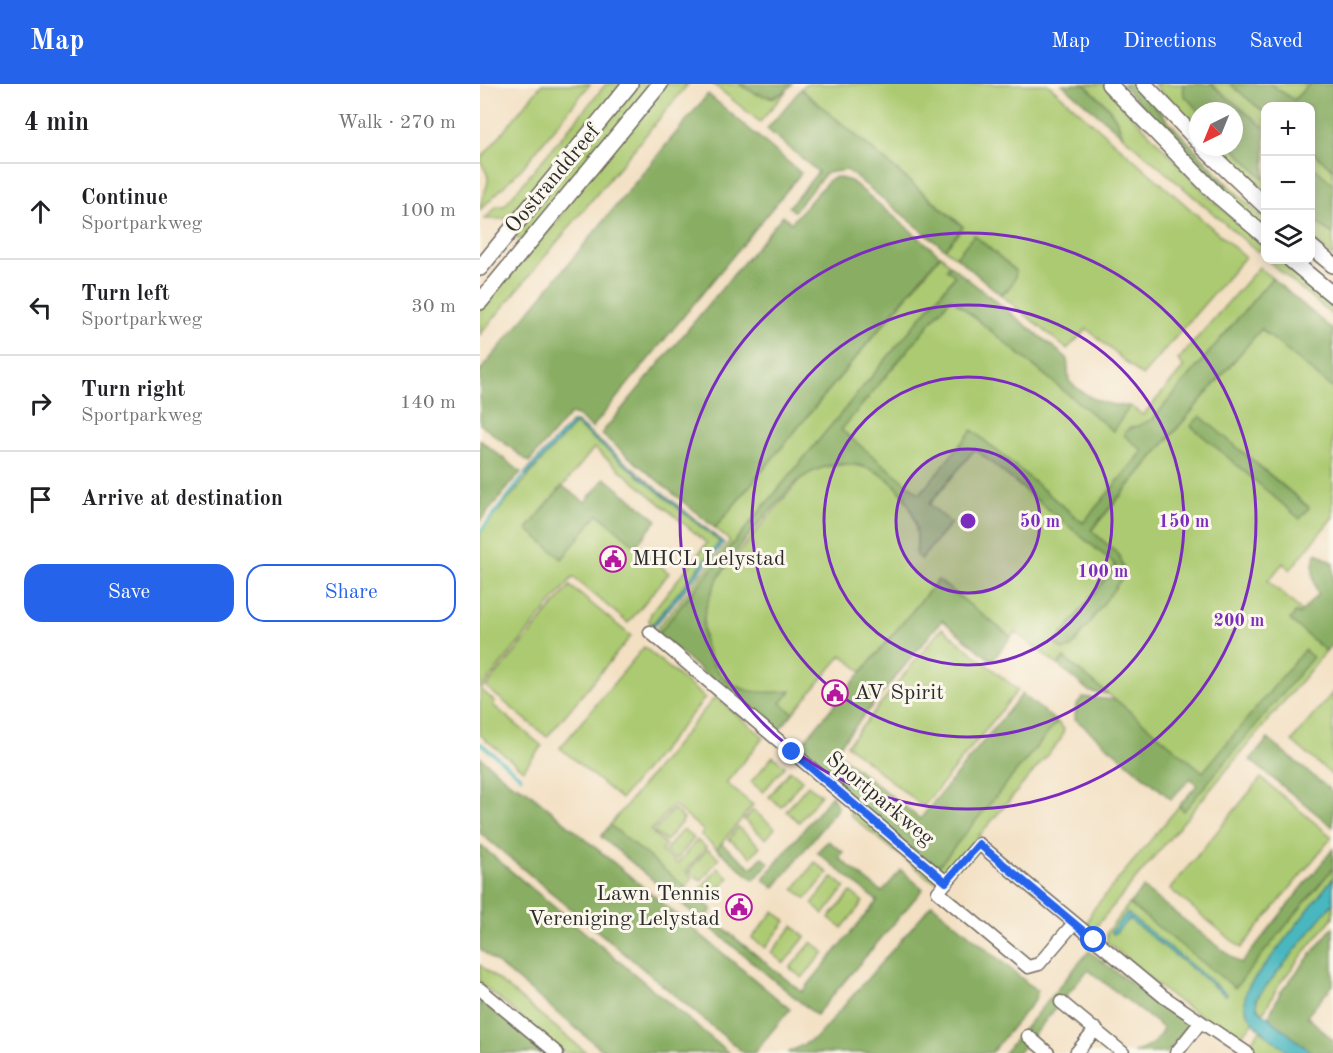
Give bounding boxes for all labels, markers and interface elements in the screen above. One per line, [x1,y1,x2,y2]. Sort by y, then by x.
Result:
text: Map [30,28,84,56]
text: Map [1051,31,1090,52]
text: Directions [1123,31,1217,52]
text: Saved [1250,31,1303,52]
north arrow [1189,102,1243,156]
map controls [1261,102,1315,264]
button: + [1261,102,1315,156]
text: 4 min [24,110,89,136]
text: Walk · 270 m [337,113,456,133]
street label: Oostranddreef [501,120,605,238]
button: − [1261,156,1315,210]
text: Continue [81,187,168,209]
icon: ahead [24,195,57,228]
text: 100 m [400,201,456,221]
button: layers [1261,210,1315,264]
text: Sportparkweg [81,214,202,234]
text: Turn left [81,283,170,305]
icon: left [24,291,57,324]
text: 30 m [411,297,456,317]
text: Sportparkweg [81,310,202,330]
text: Turn right [81,379,185,401]
icon: right [24,387,57,420]
text: 140 m [400,393,456,413]
text: Sportparkweg [81,406,202,426]
icon: arrive [24,483,57,516]
text: Arrive at destination [81,488,283,510]
centre of rings [958,511,978,531]
text: 50 m [1020,513,1060,531]
text: 150 m [1159,513,1209,531]
public building icon: MHCL Lelystad [598,544,628,574]
place label: MHCL Lelystad [632,548,785,570]
text: 100 m [1078,563,1128,581]
button: Save [24,564,234,622]
button: Share [246,564,456,622]
text: 200 m [1214,612,1264,630]
public building icon: AV Spirit [820,678,850,708]
place label: AV Spirit [854,682,944,704]
route end [778,738,804,764]
street label: Sportparkweg [822,748,938,850]
place label: Lawn Tennis Vereniging Lelystad [528,883,720,930]
public building icon: Lawn Tennis Vereniging Lelystad [724,892,754,922]
route start [1080,926,1106,952]

